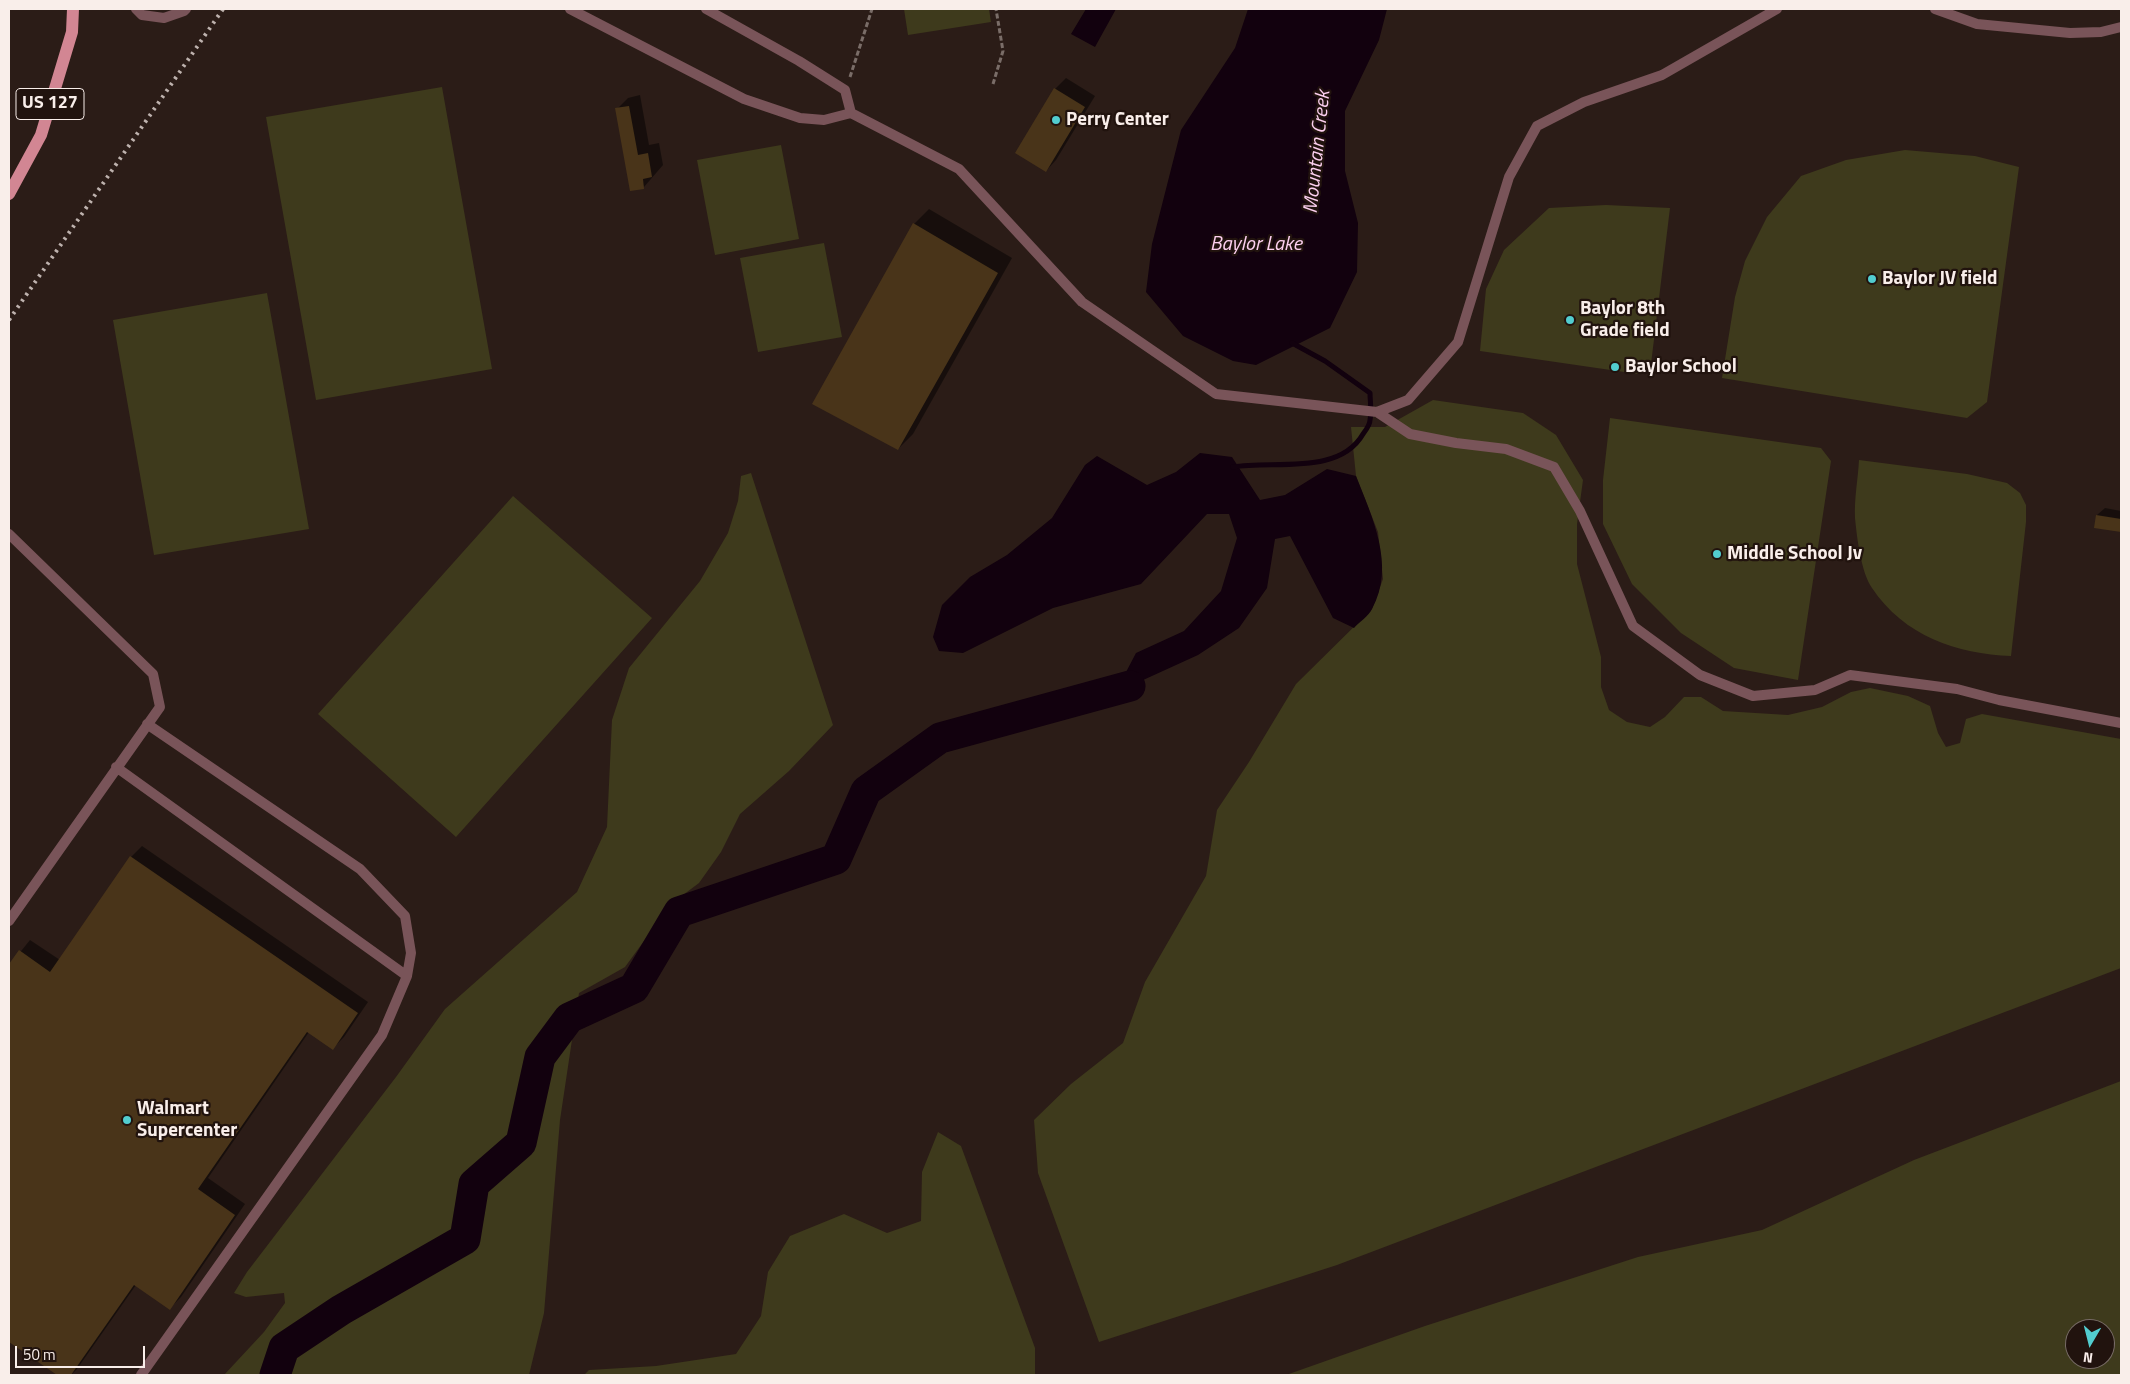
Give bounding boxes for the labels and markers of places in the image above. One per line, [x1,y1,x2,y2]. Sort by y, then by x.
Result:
place label: Perry Center [1066,109,1169,131]
marker: Perry Center [1050,114,1062,126]
place label: Baylor JV field [1882,268,1997,290]
marker: Baylor JV field [1866,273,1878,285]
place label: Baylor 8th Grade field [1580,298,1670,342]
marker: Baylor 8th Grade field [1564,314,1576,326]
place label: Baylor School [1625,356,1737,378]
marker: Baylor School [1609,361,1621,373]
place label: Middle School Jv [1727,543,1862,565]
marker: Middle School Jv [1711,548,1723,560]
place label: Walmart Supercenter [137,1098,237,1142]
marker: Walmart Supercenter [121,1114,133,1126]

